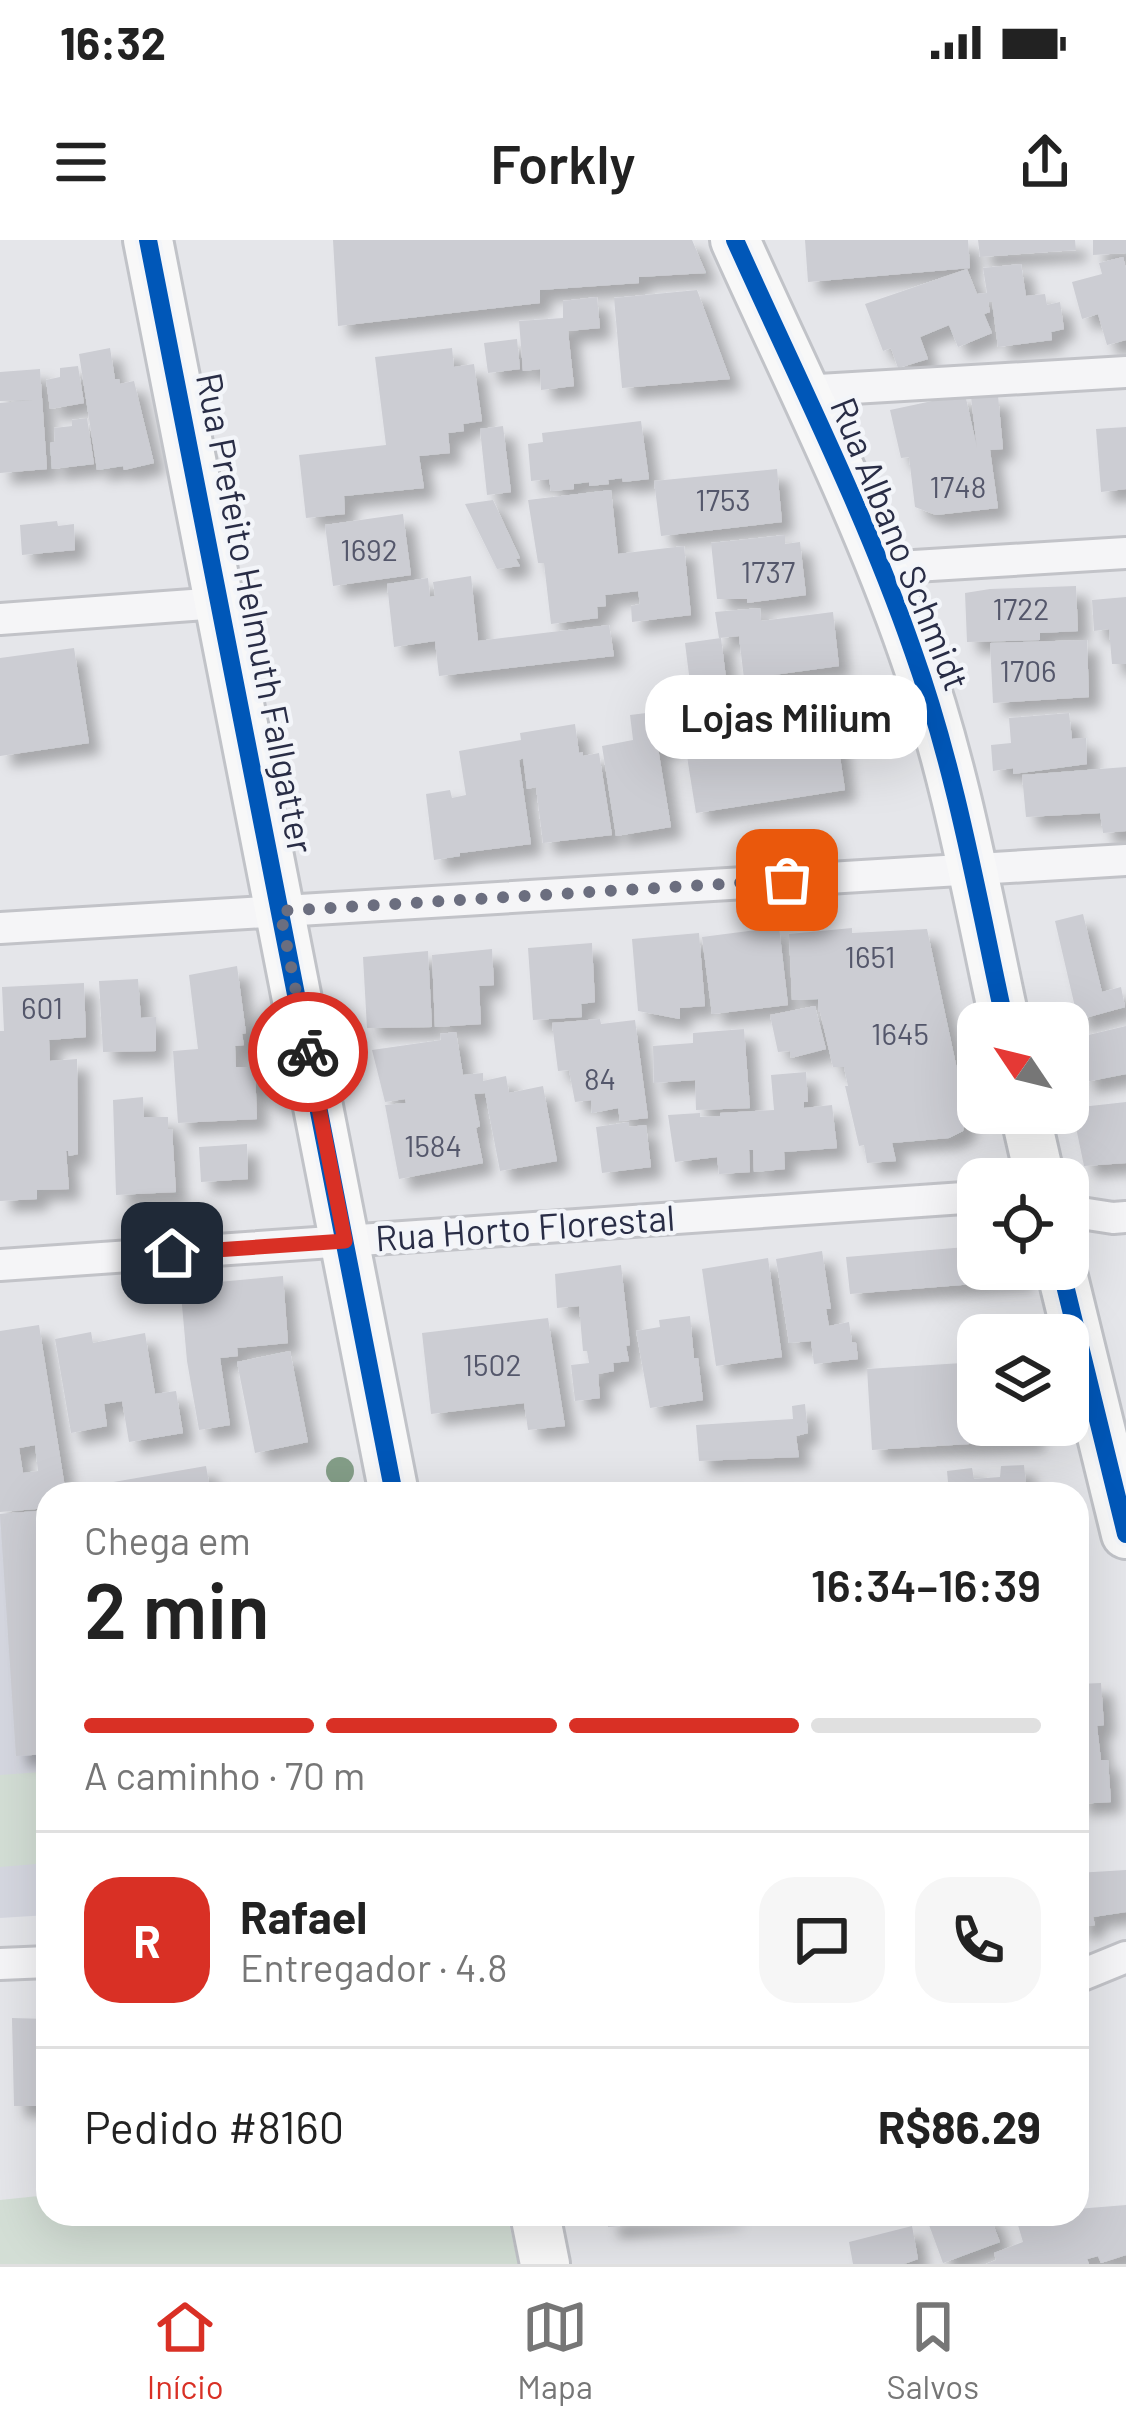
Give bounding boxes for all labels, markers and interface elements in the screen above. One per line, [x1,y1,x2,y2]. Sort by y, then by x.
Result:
text: 16:32 [60,15,166,69]
icon: menu [48,129,114,195]
icon: share [1012,129,1078,195]
text: Forkly [490,130,636,195]
street label: Rua Prefeito Helmuth Fallgatter [189,369,324,857]
street label: Rua Albano Schmidt [823,391,980,696]
house number: 1748 [930,468,986,504]
house number: 1753 [695,481,751,517]
house number: 1692 [340,531,398,567]
house number: 1737 [741,553,795,589]
house number: 1722 [993,590,1049,626]
house number: 1706 [999,652,1057,688]
callout: Lojas Milium [646,676,928,760]
text: Lojas Milium [680,693,892,740]
pin [736,829,838,931]
icon: bag [754,847,820,913]
house number: 1651 [844,938,896,974]
house number: 601 [21,989,63,1025]
courier [248,992,368,1112]
north arrow [957,1002,1089,1134]
map controls [957,1002,1089,1446]
house number: 1645 [871,1015,929,1051]
icon: bike [275,1019,341,1085]
house number: 84 [584,1060,616,1096]
house number: 1584 [404,1127,462,1163]
button: locate [957,1158,1089,1290]
street label: Rua Horto Florestal [374,1195,676,1258]
pin [121,1202,223,1304]
icon: home [139,1220,205,1286]
button: layers [957,1314,1089,1446]
house number: 1502 [463,1346,521,1382]
text: Chega em [84,1516,251,1563]
text: 16:34–16:39 [811,1557,1041,1611]
text: 2 min [84,1561,270,1655]
text: A caminho · 70 m [84,1751,365,1798]
button: chat [759,1877,885,2003]
button: phone [915,1877,1041,2003]
text: Rafael [240,1889,367,1943]
text: R [133,1913,161,1967]
text: Entregador · 4.8 [240,1943,508,1990]
text: Pedido #8160 [84,2099,344,2153]
text: R$86.29 [878,2099,1041,2153]
tab: Início [147,2294,224,2406]
tab: Mapa [517,2294,593,2406]
tab: Salvos [887,2294,979,2406]

